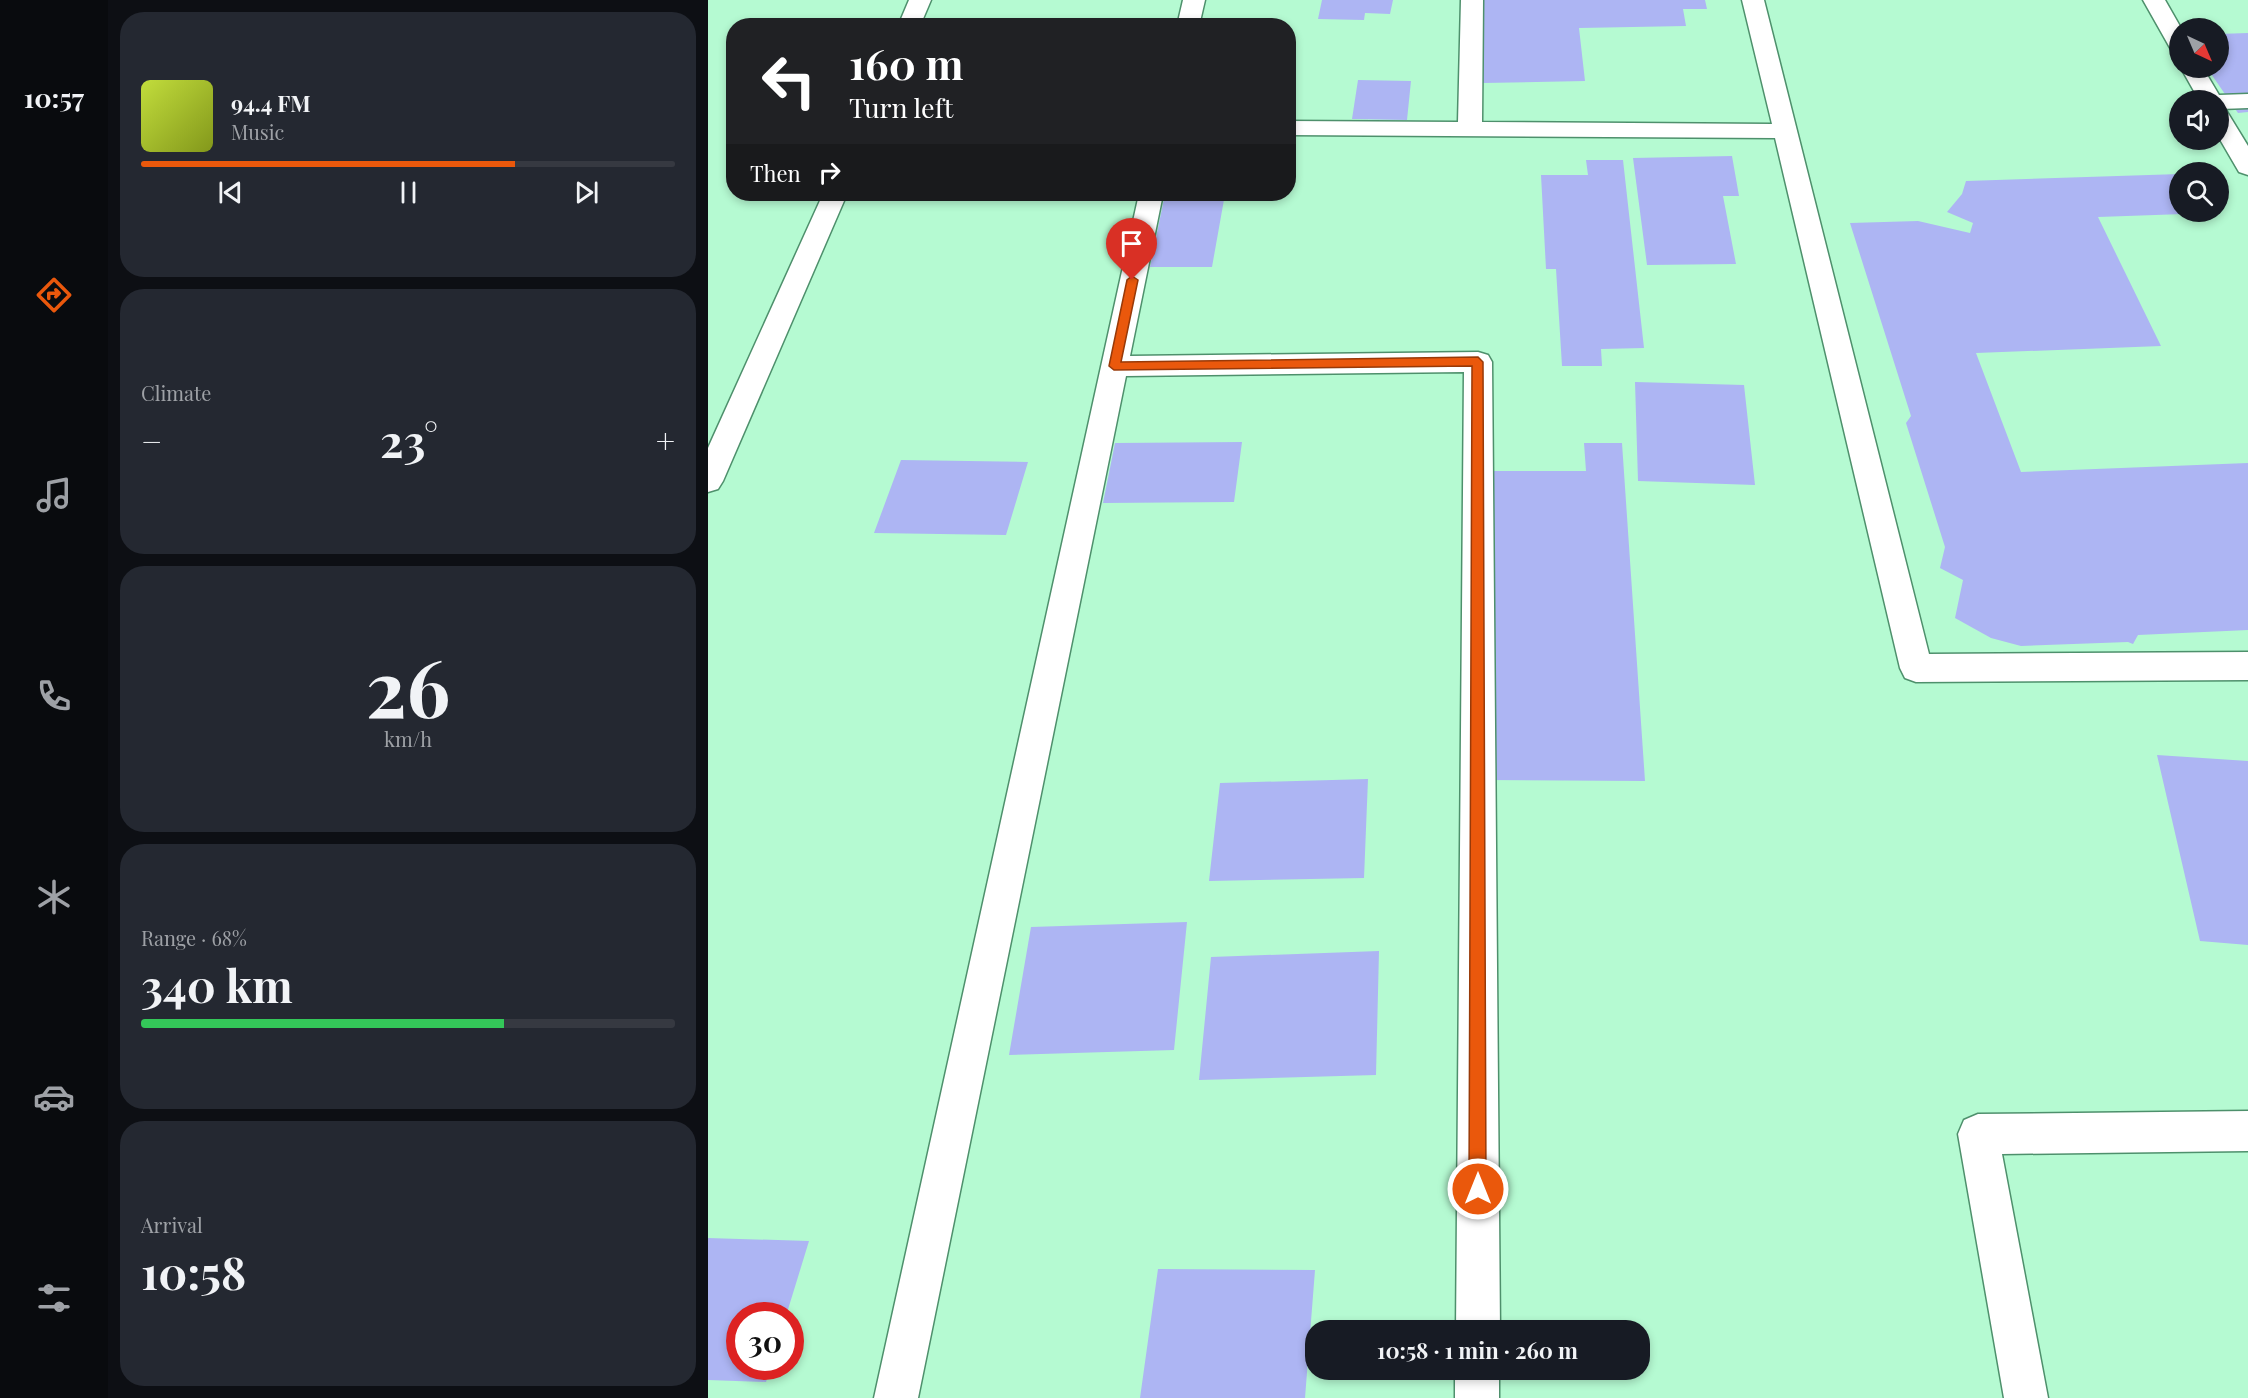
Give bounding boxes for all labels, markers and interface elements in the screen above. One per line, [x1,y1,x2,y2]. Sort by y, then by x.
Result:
north arrow [2169,18,2229,78]
map controls [2169,18,2229,222]
text: 160 m [849,35,964,91]
icon: left [750,42,828,120]
text: 10:57 [24,79,84,115]
text: 94.4 FM [231,88,311,118]
text: Turn left [849,89,953,125]
button: sound [2169,90,2229,150]
text: Music [231,118,284,145]
icon: right [813,156,846,189]
text: Then [750,158,801,188]
button: search [2169,162,2229,222]
icon: previous [214,176,247,209]
icon: pause [392,176,425,209]
icon: next [570,176,603,209]
pin [1106,218,1157,280]
icon: arrive [1115,227,1148,260]
icon: directions [33,274,75,316]
text: Climate [141,379,211,406]
text: 23° [380,409,438,469]
text: − [141,418,162,462]
text: + [656,418,675,462]
icon: music [33,474,75,516]
text: 26 [366,634,450,738]
icon: phone [33,675,75,717]
text: km/h [384,725,432,752]
icon: climate [33,876,75,918]
text: Range · 68% [141,924,247,951]
text: 340 km [141,954,293,1014]
icon: car [33,1076,75,1118]
position arrow [1446,1157,1510,1221]
text: Arrival [141,1211,203,1238]
text: 10:58 [141,1241,246,1301]
icon: filters [33,1277,75,1319]
speed limit sign: 30 [726,1302,804,1380]
text: 10:58 · 1 min · 260 m [1377,1335,1578,1365]

